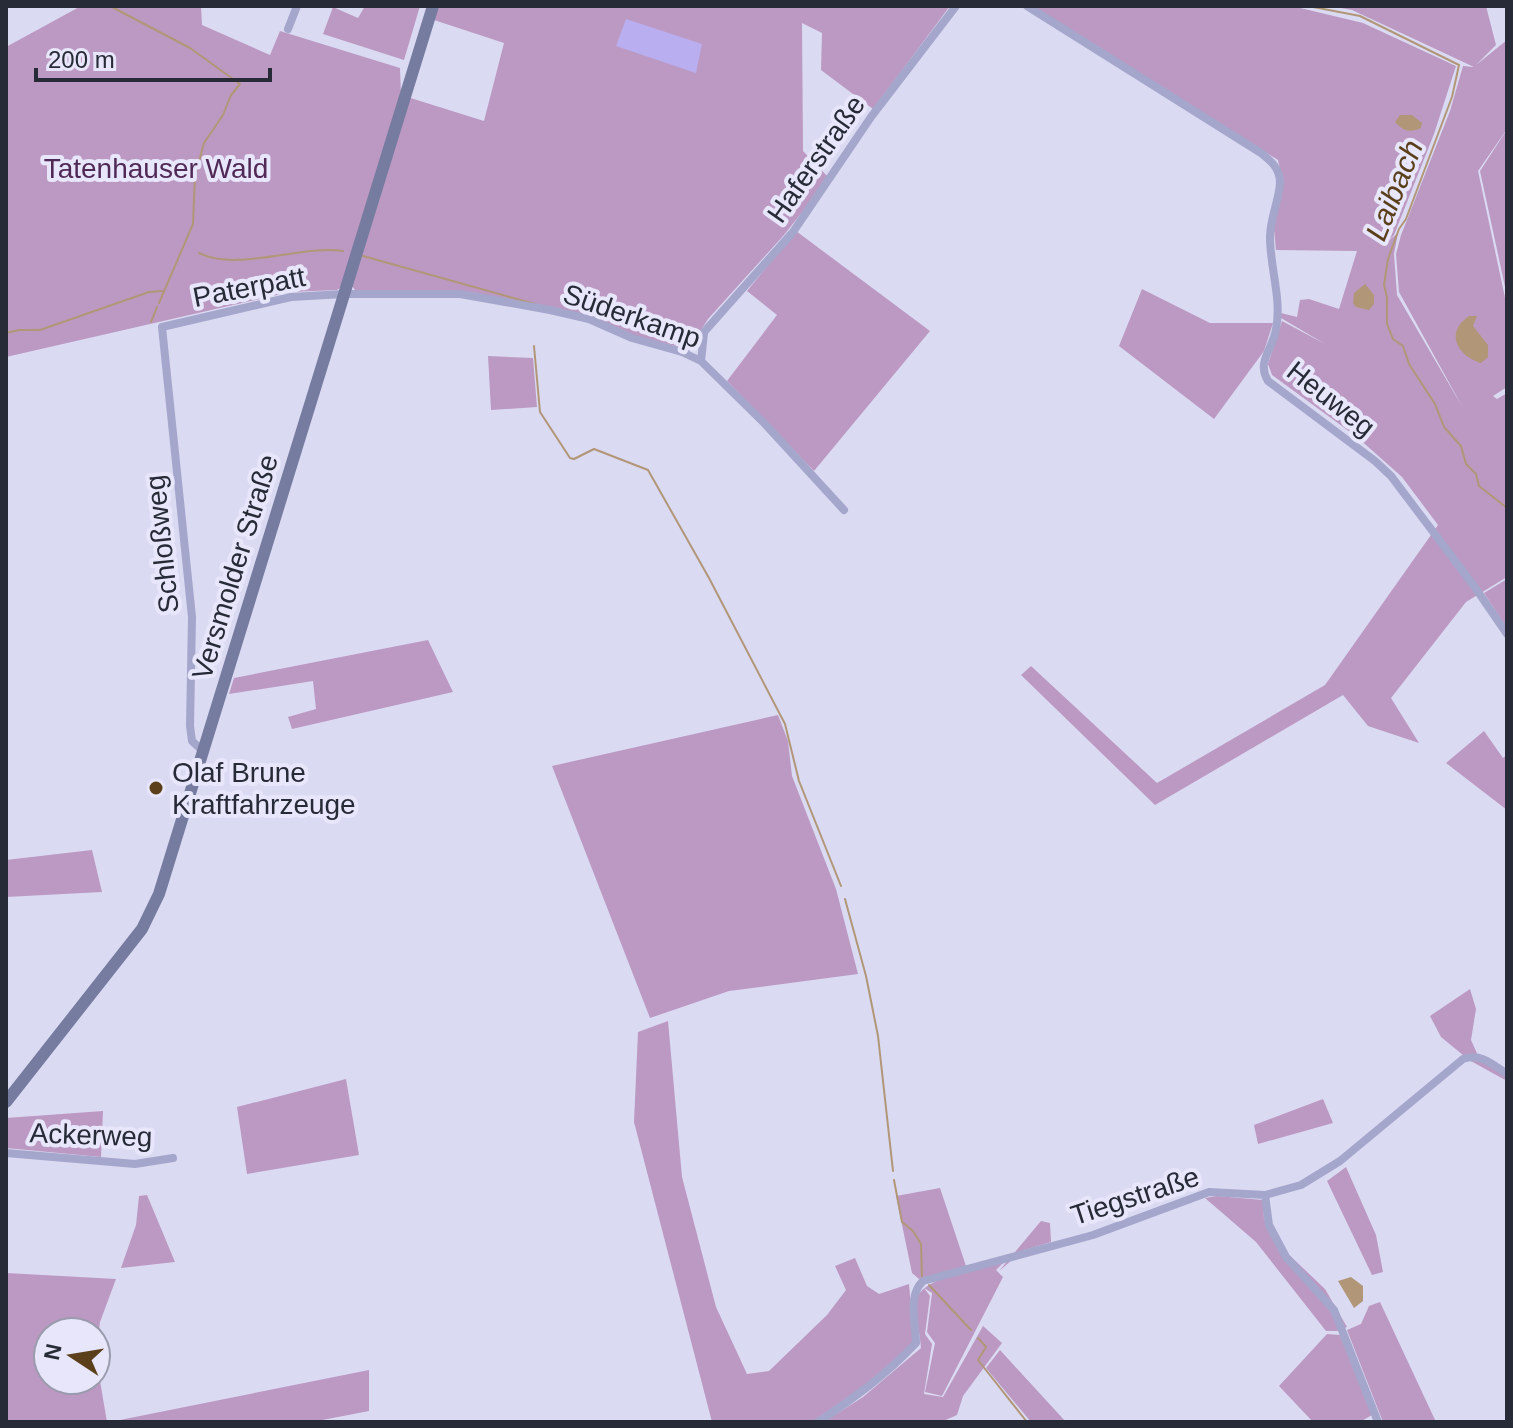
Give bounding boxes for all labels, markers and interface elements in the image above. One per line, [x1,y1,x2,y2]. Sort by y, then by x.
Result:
scale bar [36,32,270,82]
text: 200 m [48,46,115,73]
street label: Haferstraße [761,90,871,228]
water label: Laibach [1359,135,1429,245]
park label: Tatenhauser Wald [44,153,268,184]
street label: Paterpatt [190,261,308,313]
street label: Süderkamp [559,278,705,354]
street label: Heuweg [1281,355,1381,443]
street label: Versmolder Straße [186,451,284,683]
street label: Schloßweg [139,474,185,614]
place label: Olaf Brune Kraftfahrzeuge [172,757,356,820]
marker: Olaf Brune Kraftfahrzeuge [147,779,165,797]
street label: Ackerweg [29,1117,153,1153]
street label: Tiegstraße [1067,1161,1203,1231]
north arrow [32,1316,112,1396]
text: N [39,1342,67,1362]

